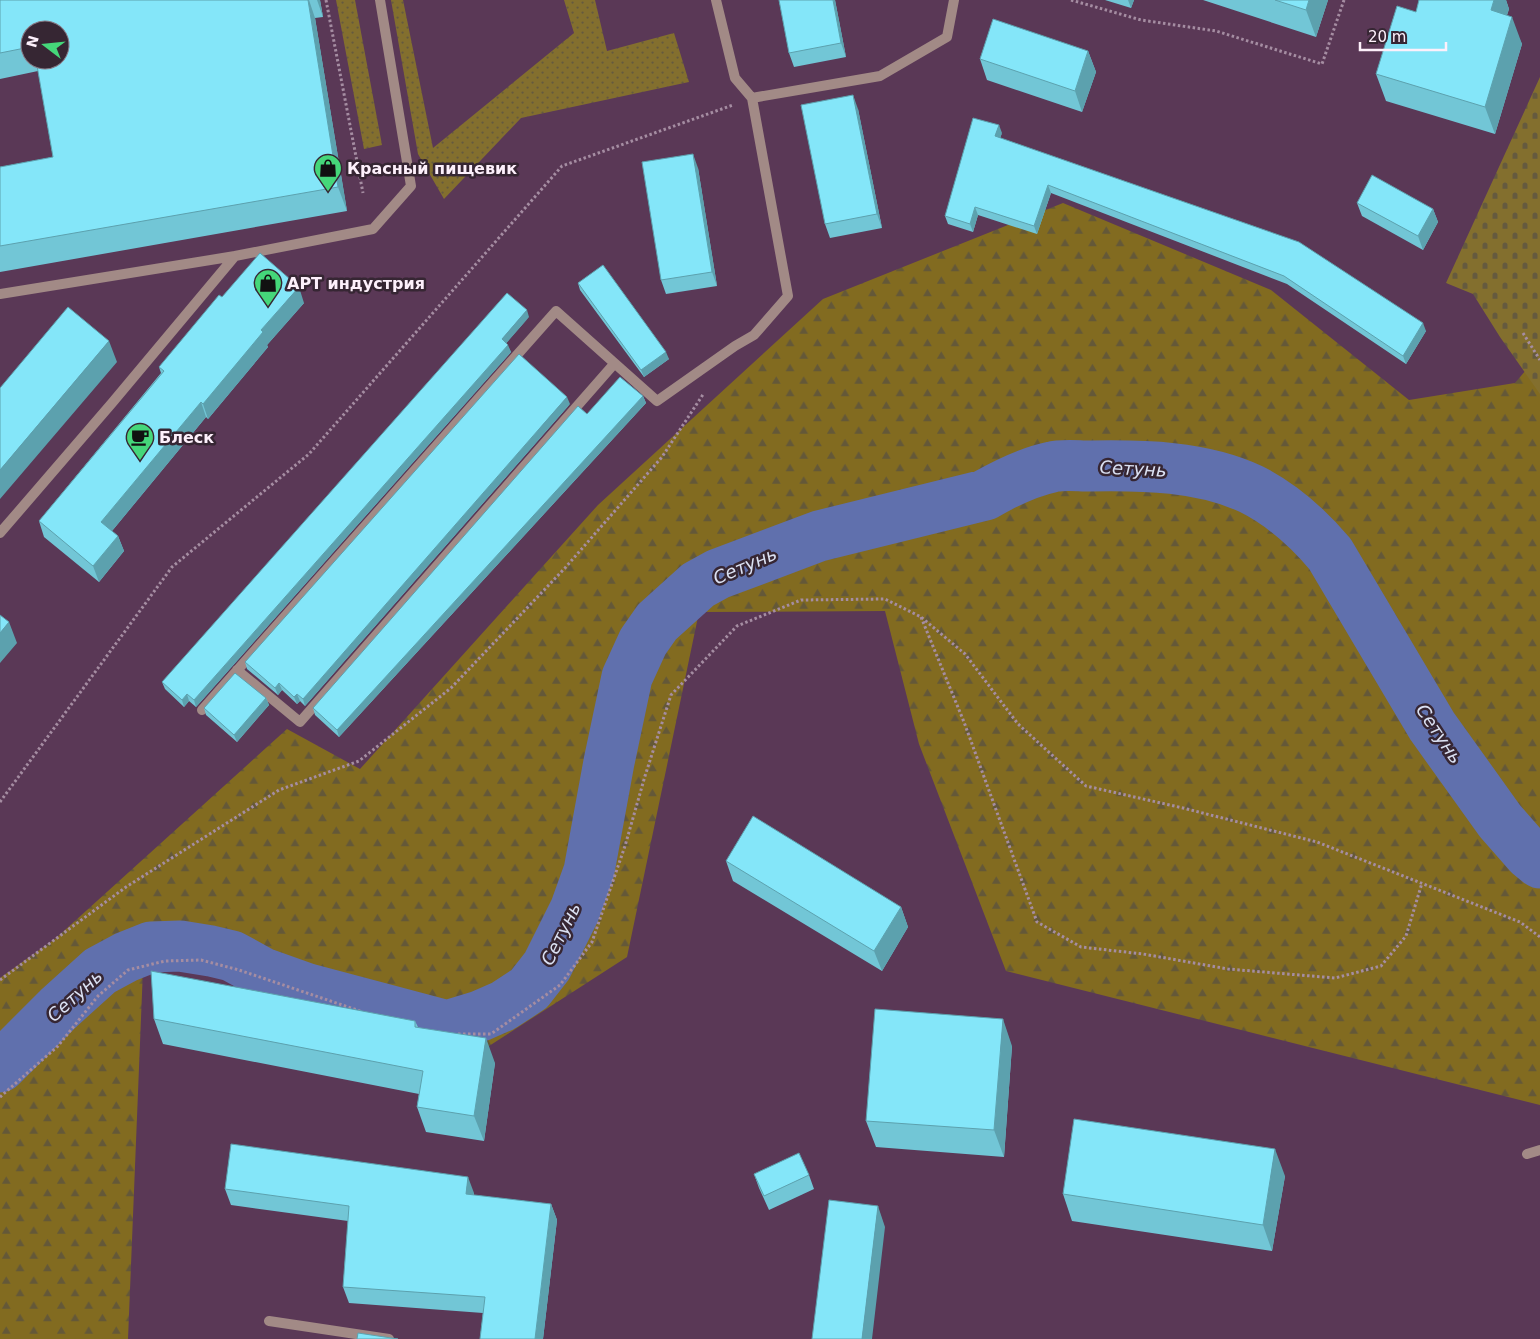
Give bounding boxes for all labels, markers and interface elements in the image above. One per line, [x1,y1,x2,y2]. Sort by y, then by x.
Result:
north arrow [20,20,70,70]
scale bar [1360,20,1446,52]
text: 20 m [1368,28,1406,46]
text: N [23,34,42,49]
shop icon: Красный пищевик [313,153,343,192]
place label: Красный пищевик [347,159,517,178]
shop icon: АРТ индустрия [253,268,283,307]
place label: АРТ индустрия [287,274,425,293]
cafe icon: Блеск [125,422,155,461]
place label: Блеск [159,428,214,447]
water label: Сетунь [1099,456,1167,481]
water label: Сетунь [710,543,780,588]
water label: Сетунь [1412,700,1467,767]
water label: Сетунь [536,899,585,969]
water label: Сетунь [43,965,107,1026]

